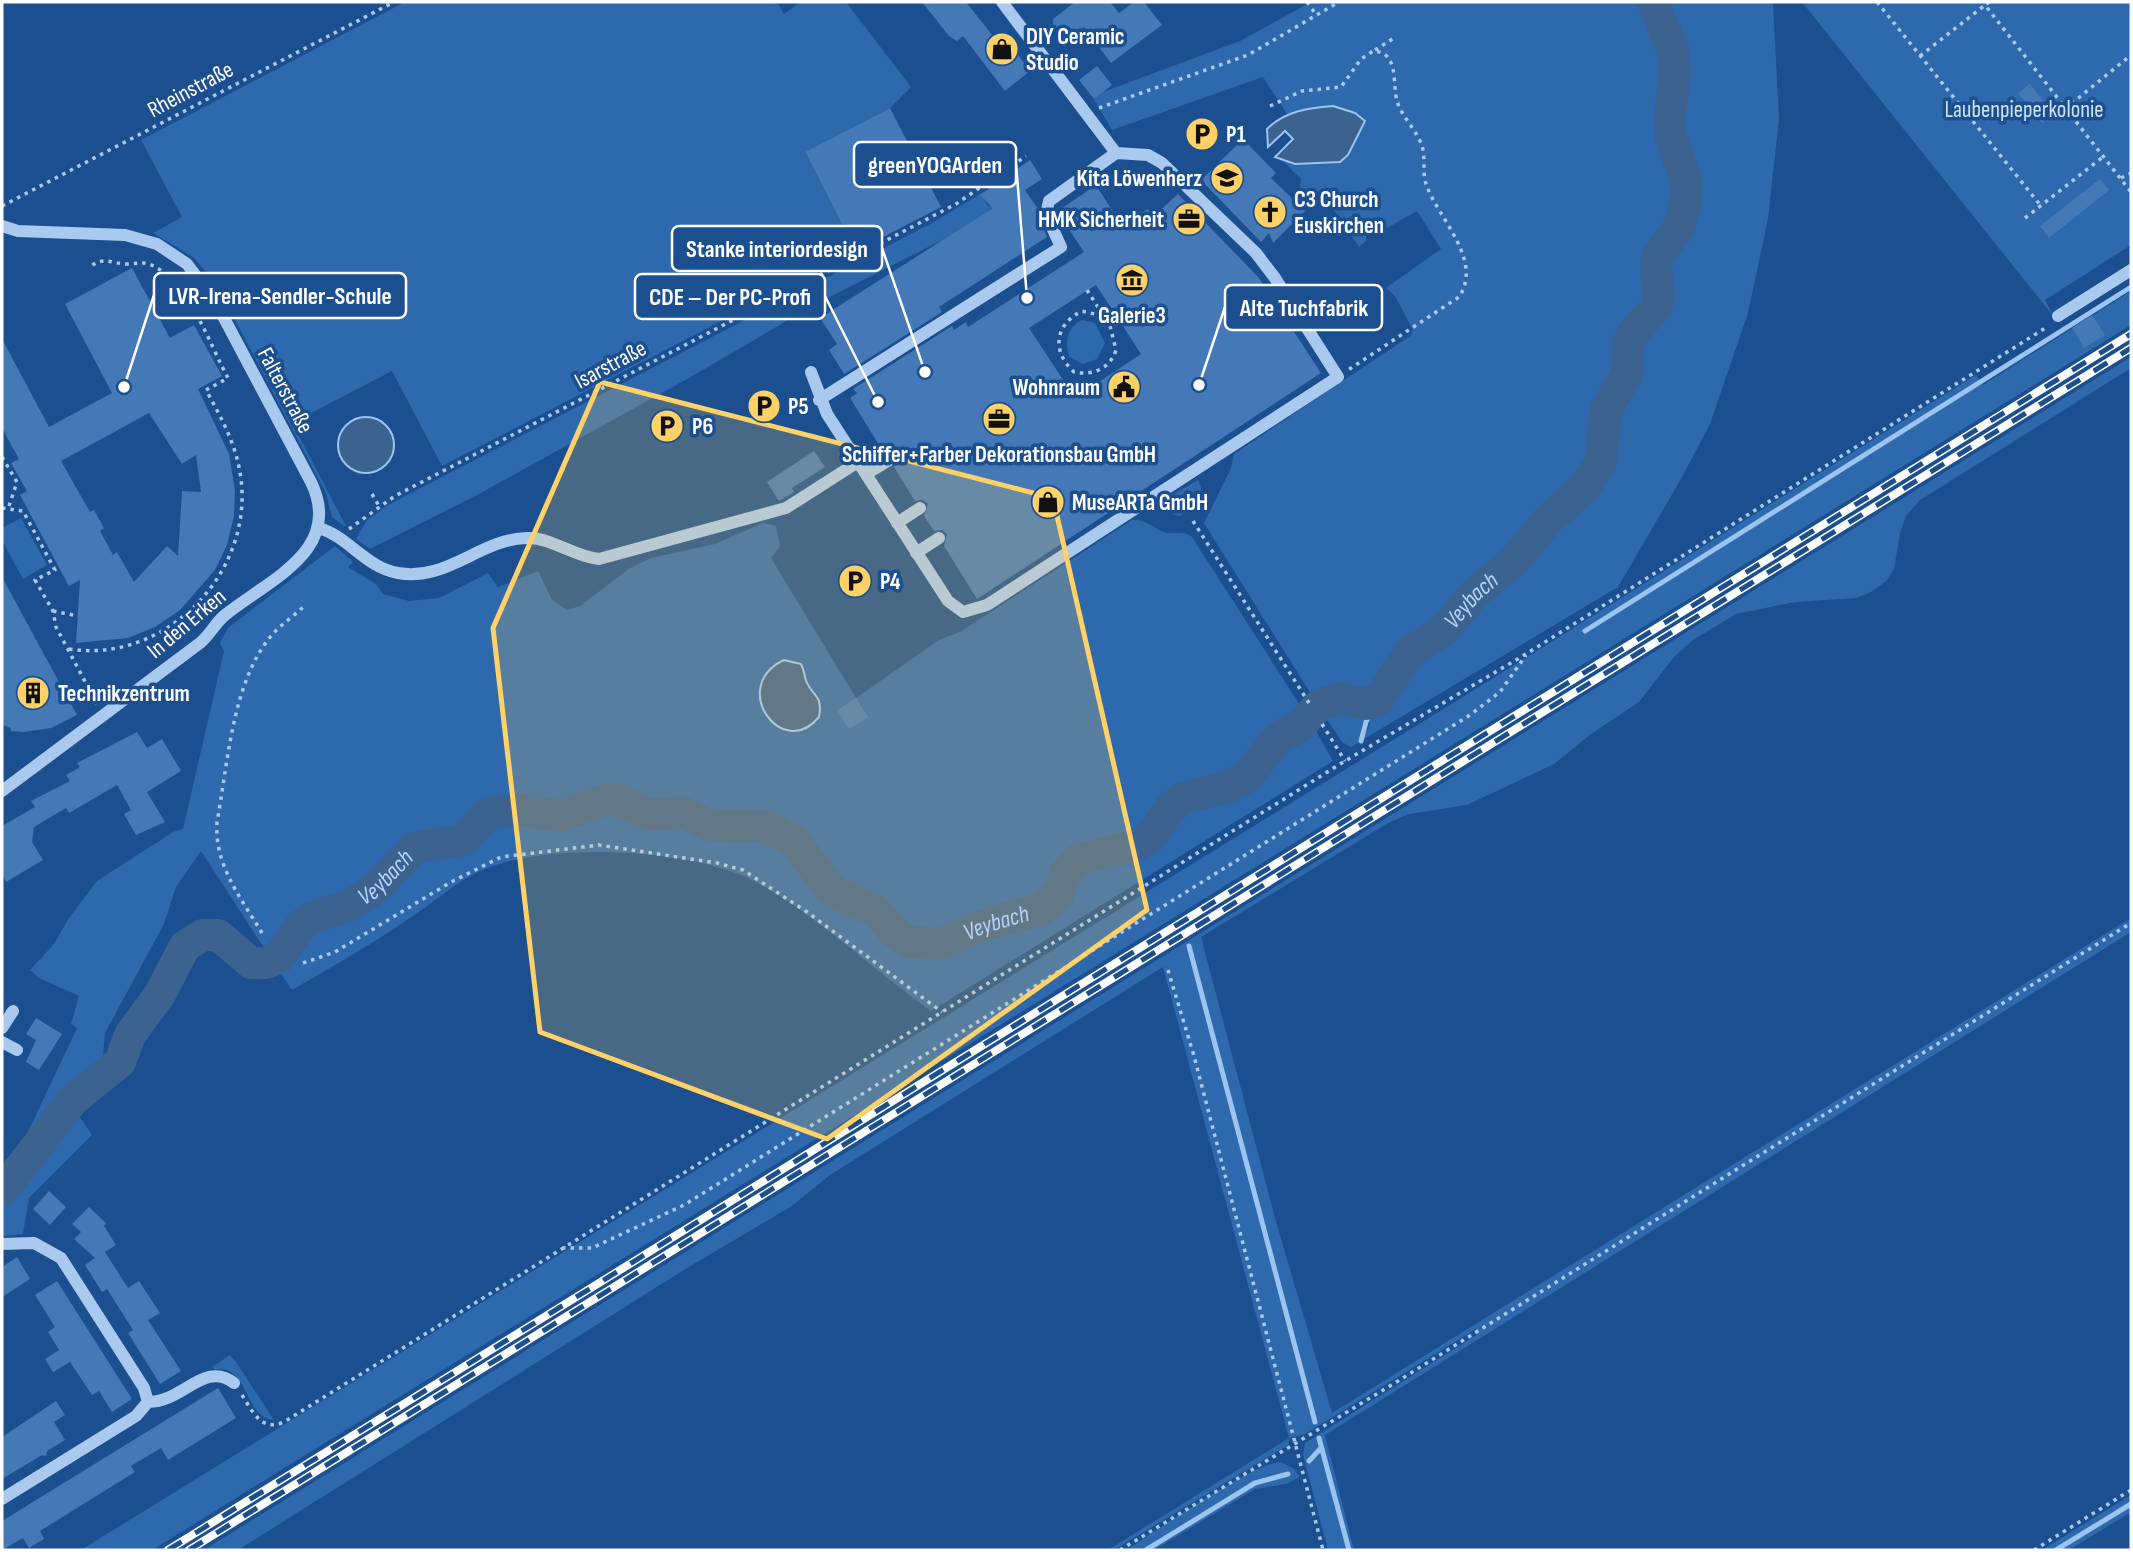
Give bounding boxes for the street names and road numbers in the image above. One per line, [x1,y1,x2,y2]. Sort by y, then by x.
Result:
street label: Rheinstraße [143,56,238,124]
street label: Isarstraße [570,334,651,395]
street label: Falterstraße [251,343,319,438]
street label: In den Erken [142,583,232,665]

